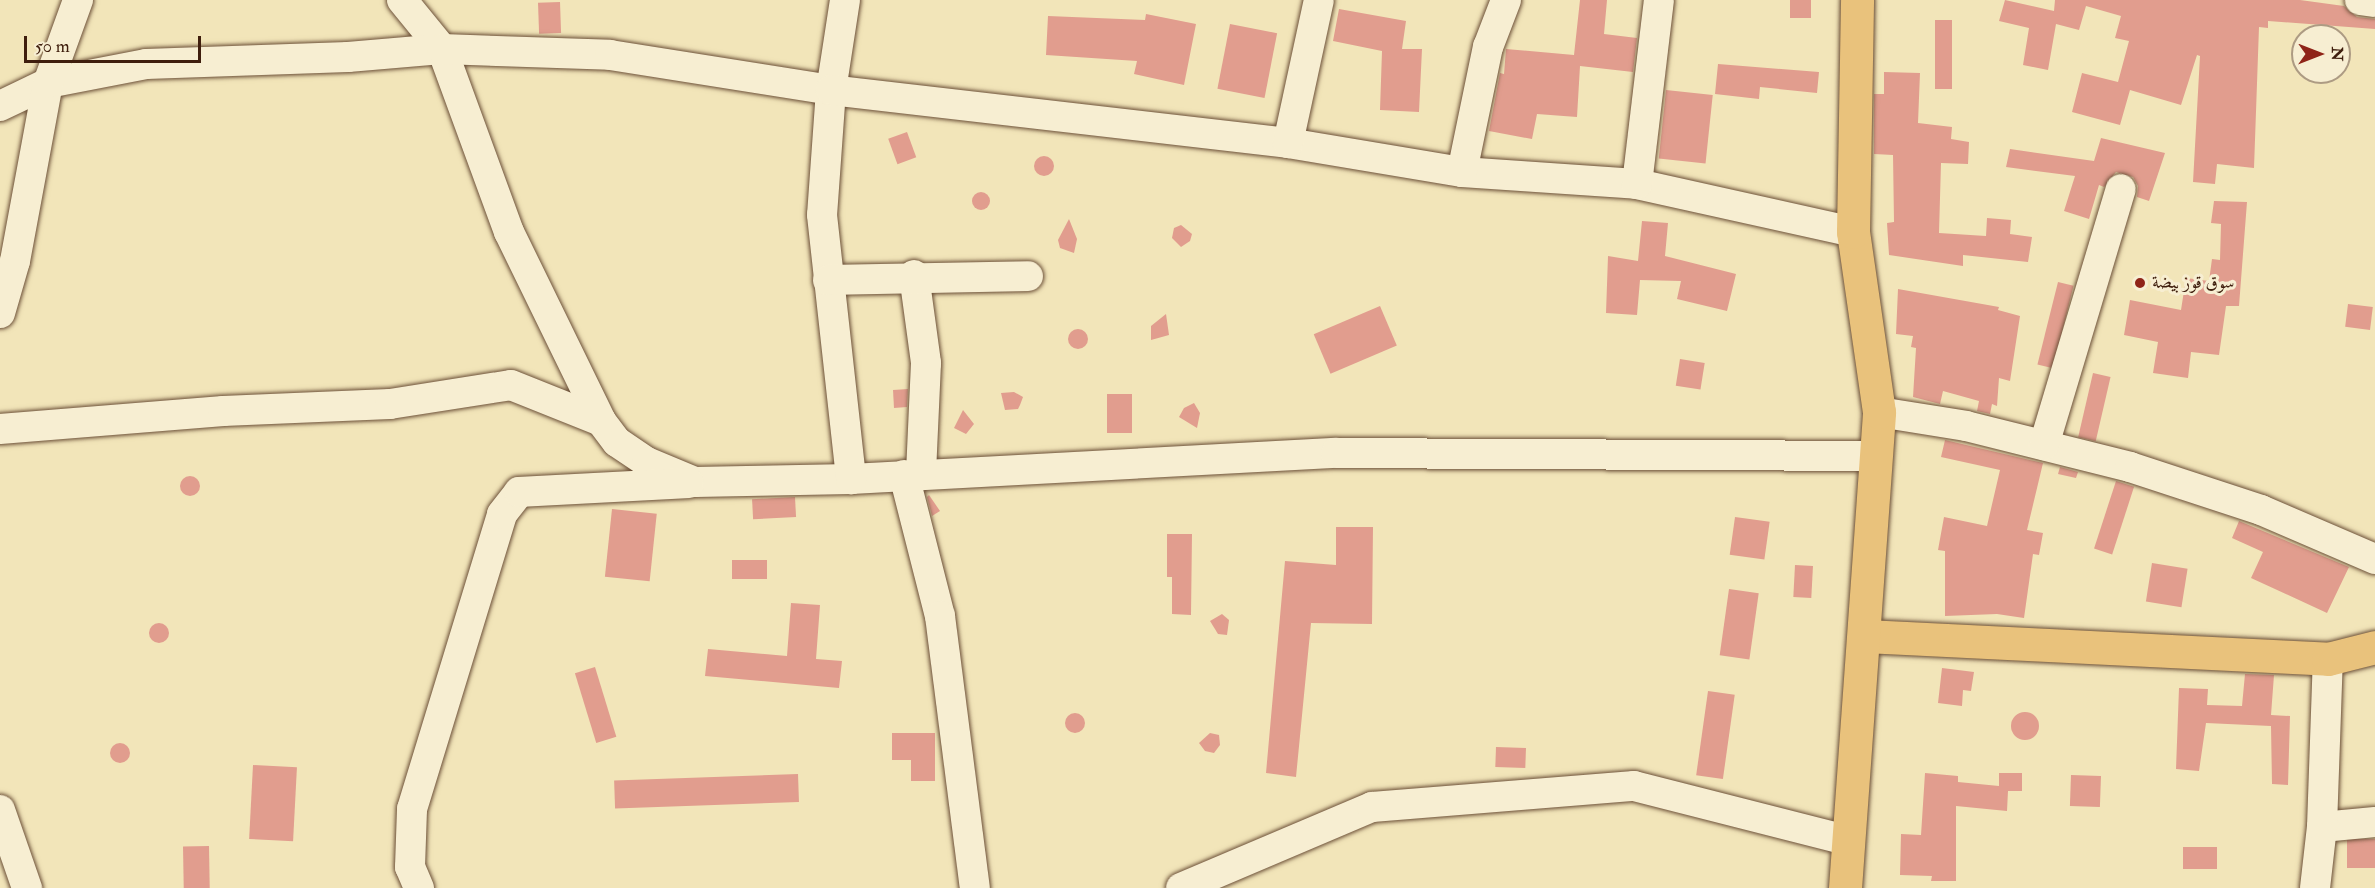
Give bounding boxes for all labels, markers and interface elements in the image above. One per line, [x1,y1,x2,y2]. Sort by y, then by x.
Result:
scale bar [27,24,204,62]
north arrow [2291,24,2351,84]
text: 50 m [35,35,70,58]
text: N [2327,47,2347,61]
place label: سوق قوز بيضة [2152,272,2234,294]
marker: سوق قوز بيضة [2133,276,2147,290]

